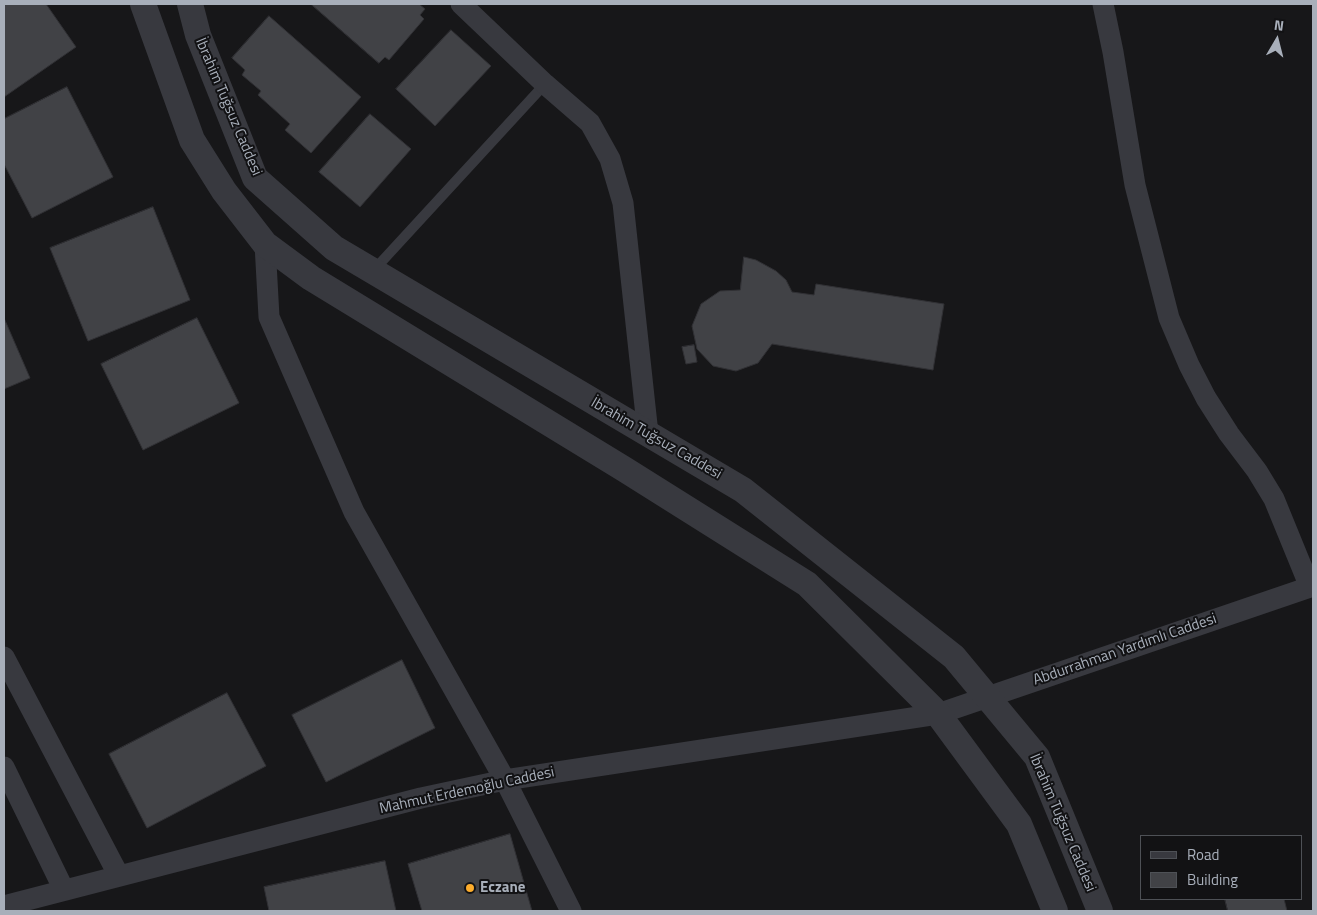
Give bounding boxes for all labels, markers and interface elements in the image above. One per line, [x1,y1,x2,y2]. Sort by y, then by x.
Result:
text: N [1273,14,1285,36]
north arrow [1252,15,1302,65]
street label: İbrahim Tuğsuz Caddesi [191,35,265,179]
street label: İbrahim Tuğsuz Caddesi [587,394,725,484]
street label: Abdurrahman Yardımlı Caddesi [1031,610,1219,690]
street label: İbrahim Tuğsuz Caddesi [1025,751,1099,895]
street label: Mahmut Erdemoğlu Caddesi [378,764,556,818]
legend [1140,835,1302,900]
text: Road [1187,843,1219,866]
text: Building [1187,868,1238,891]
place label: Eczane [480,879,525,897]
marker: Eczane [464,882,476,894]

